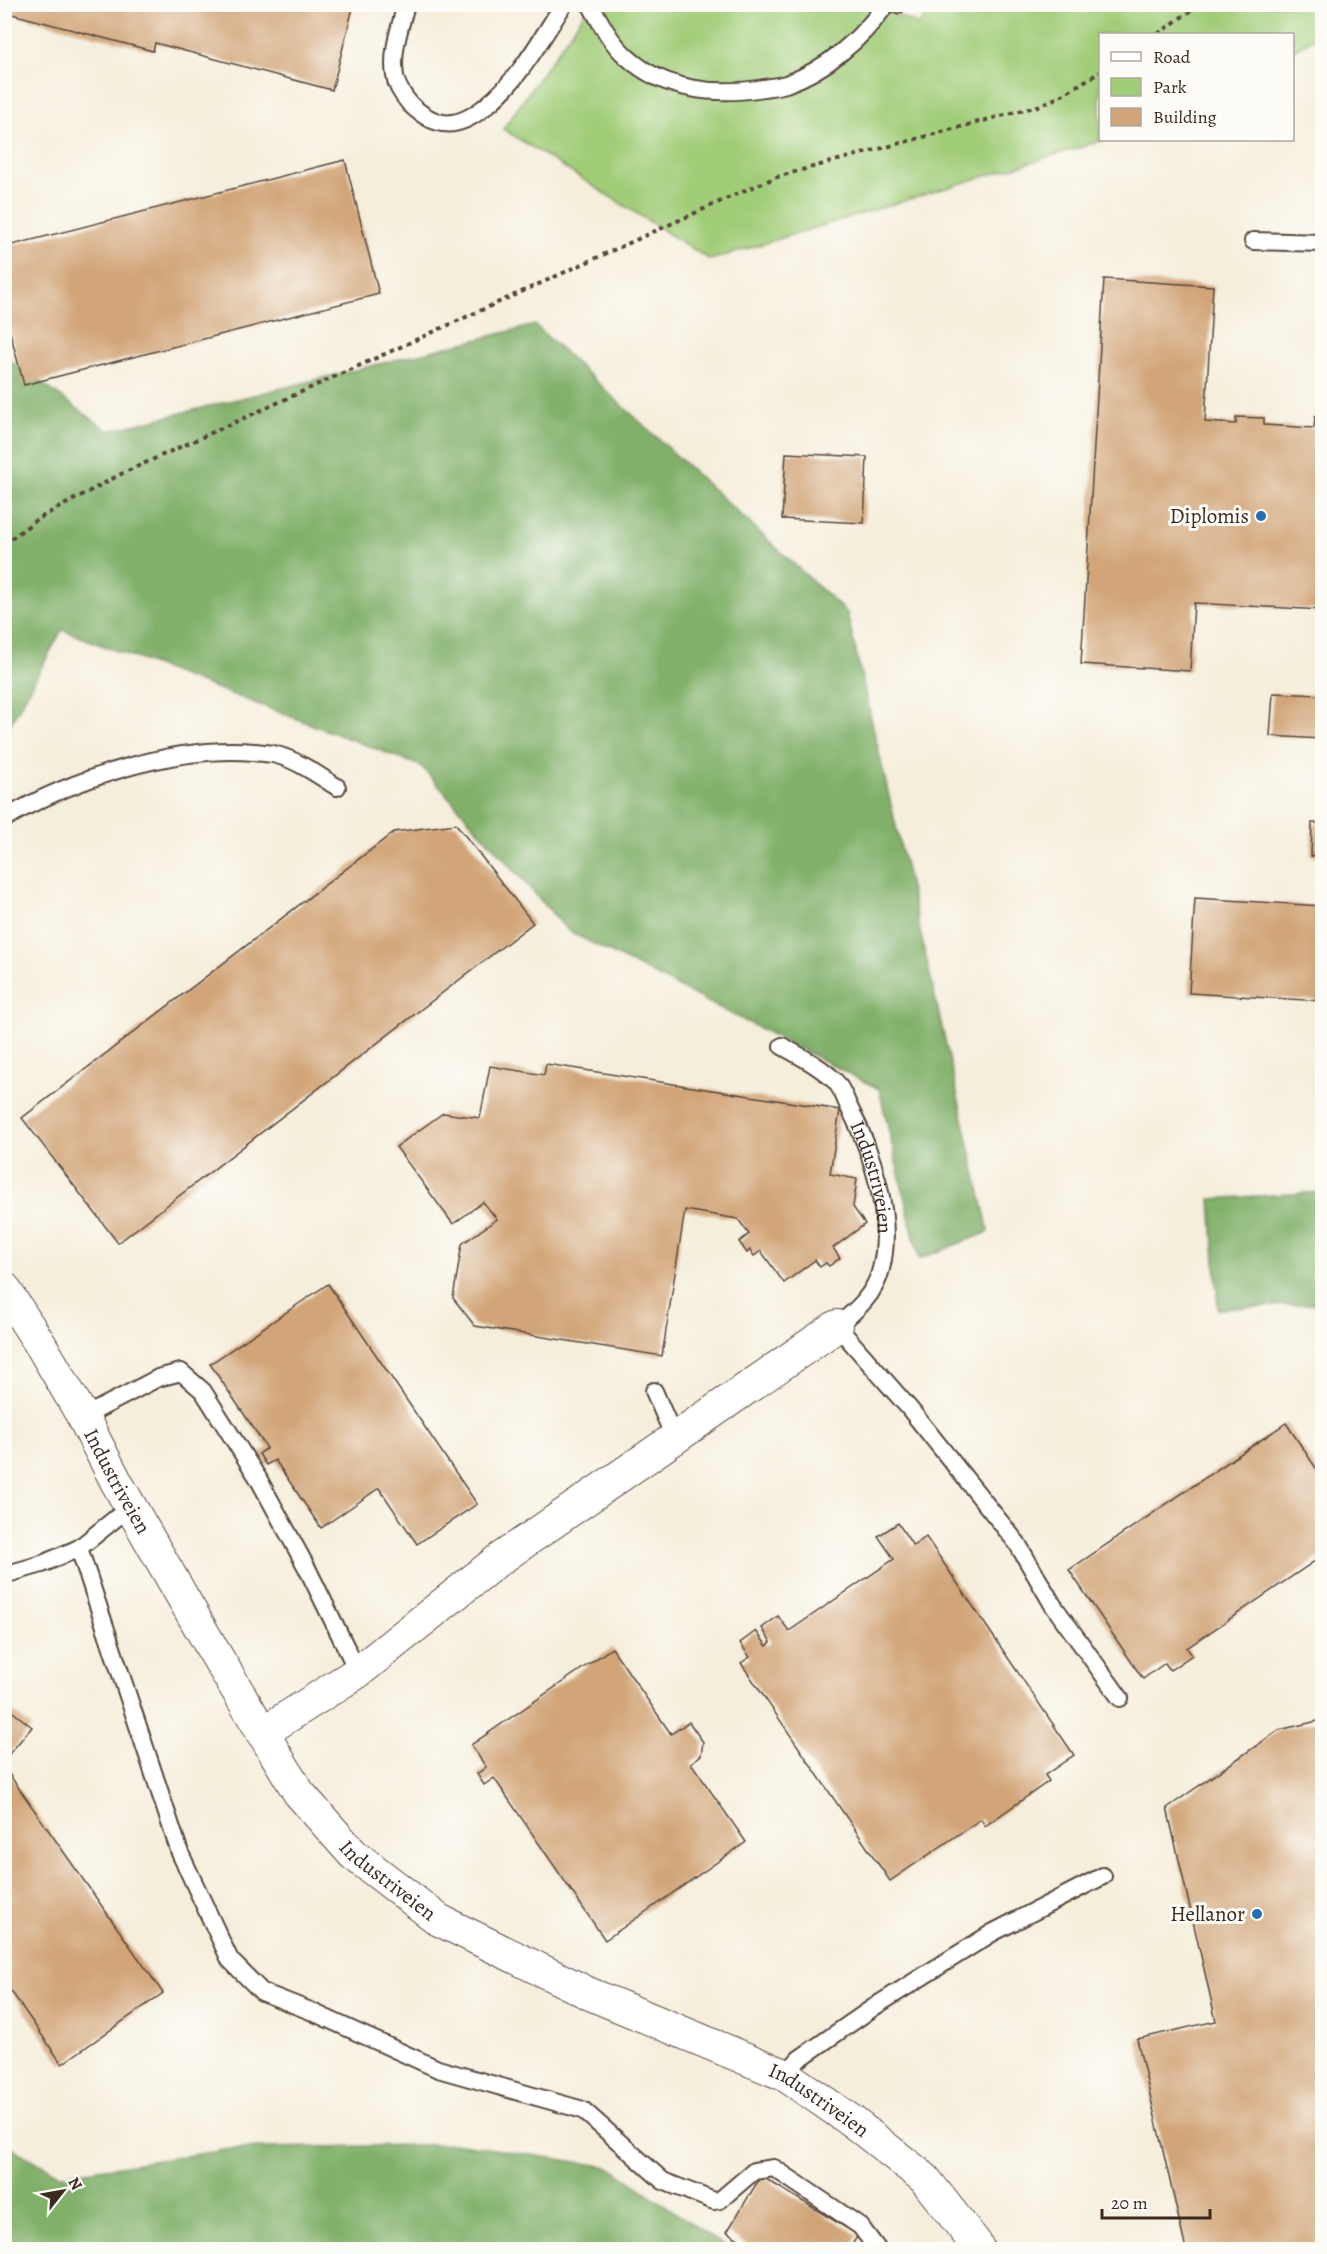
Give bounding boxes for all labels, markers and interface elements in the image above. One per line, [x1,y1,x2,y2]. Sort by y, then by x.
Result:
legend [1099,33,1294,141]
text: Road [1153,45,1191,69]
text: Park [1153,75,1187,99]
text: Building [1153,105,1217,129]
place label: Diplomis [1170,502,1249,530]
marker: Diplomis [1254,509,1268,523]
street label: Industriveien [843,1116,899,1234]
street label: Industriveien [77,1424,157,1539]
street label: Industriveien [333,1834,442,1927]
place label: Hellanor [1170,1900,1245,1928]
marker: Hellanor [1250,1907,1264,1921]
street label: Industriveien [765,2056,875,2144]
north arrow [33,2161,93,2221]
text: N [63,2173,88,2195]
scale bar [1102,2182,1210,2220]
text: 20 m [1111,2191,1148,2215]

